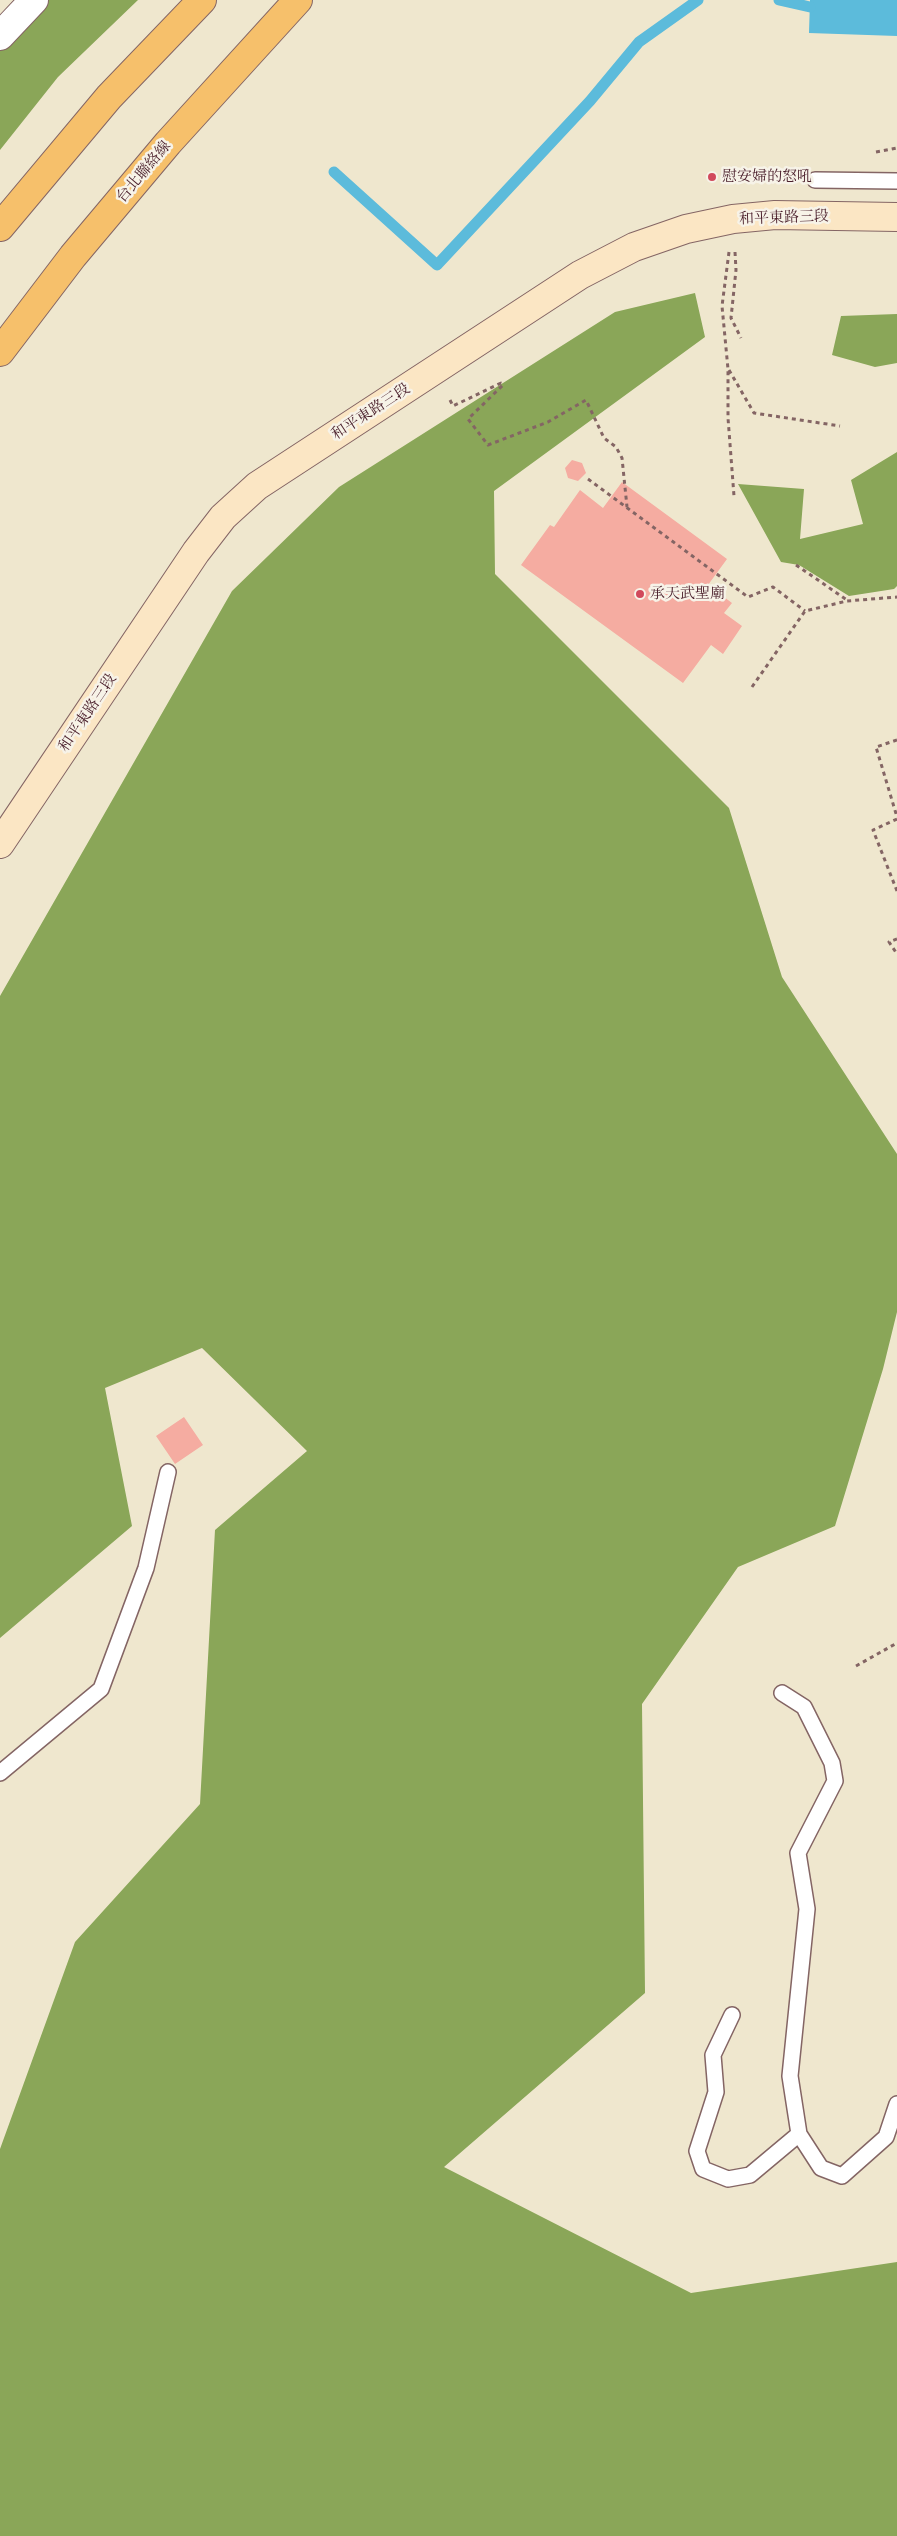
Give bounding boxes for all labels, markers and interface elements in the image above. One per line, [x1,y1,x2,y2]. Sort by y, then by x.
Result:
street label: 台北聯絡線 [113,137,175,207]
place label: 慰安婦的怒吼 [722,168,812,186]
marker: 慰安婦的怒吼 [706,171,718,183]
street label: 和平東路三段 [739,207,829,229]
street label: 和平東路三段 [328,380,414,444]
place label: 承天武聖廟 [650,585,725,603]
marker: 承天武聖廟 [634,588,646,600]
street label: 和平東路三段 [55,671,121,755]

